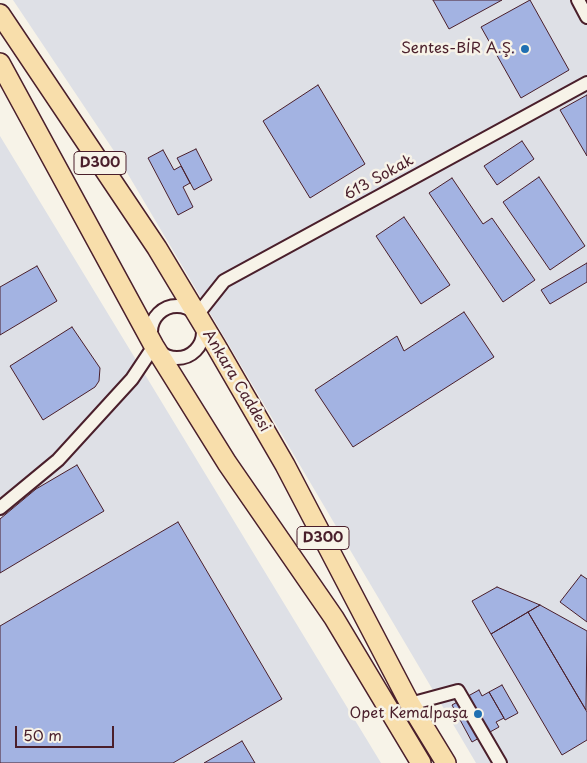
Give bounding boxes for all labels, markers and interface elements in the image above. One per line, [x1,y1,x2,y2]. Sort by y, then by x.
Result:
place label: Sentes-BİR A.Ş. [401,40,515,58]
marker: Sentes-BİR A.Ş. [519,43,531,55]
road number: D300 [74,152,126,174]
street label: 613 Sokak [341,152,417,204]
street label: Ankara Caddesi [198,327,274,435]
road number: D300 [297,526,349,550]
place label: Opet Kemalpaşa [349,705,468,723]
marker: Opet Kemalpaşa [472,708,484,720]
scale bar [18,716,116,748]
text: 50 m [23,723,62,746]

